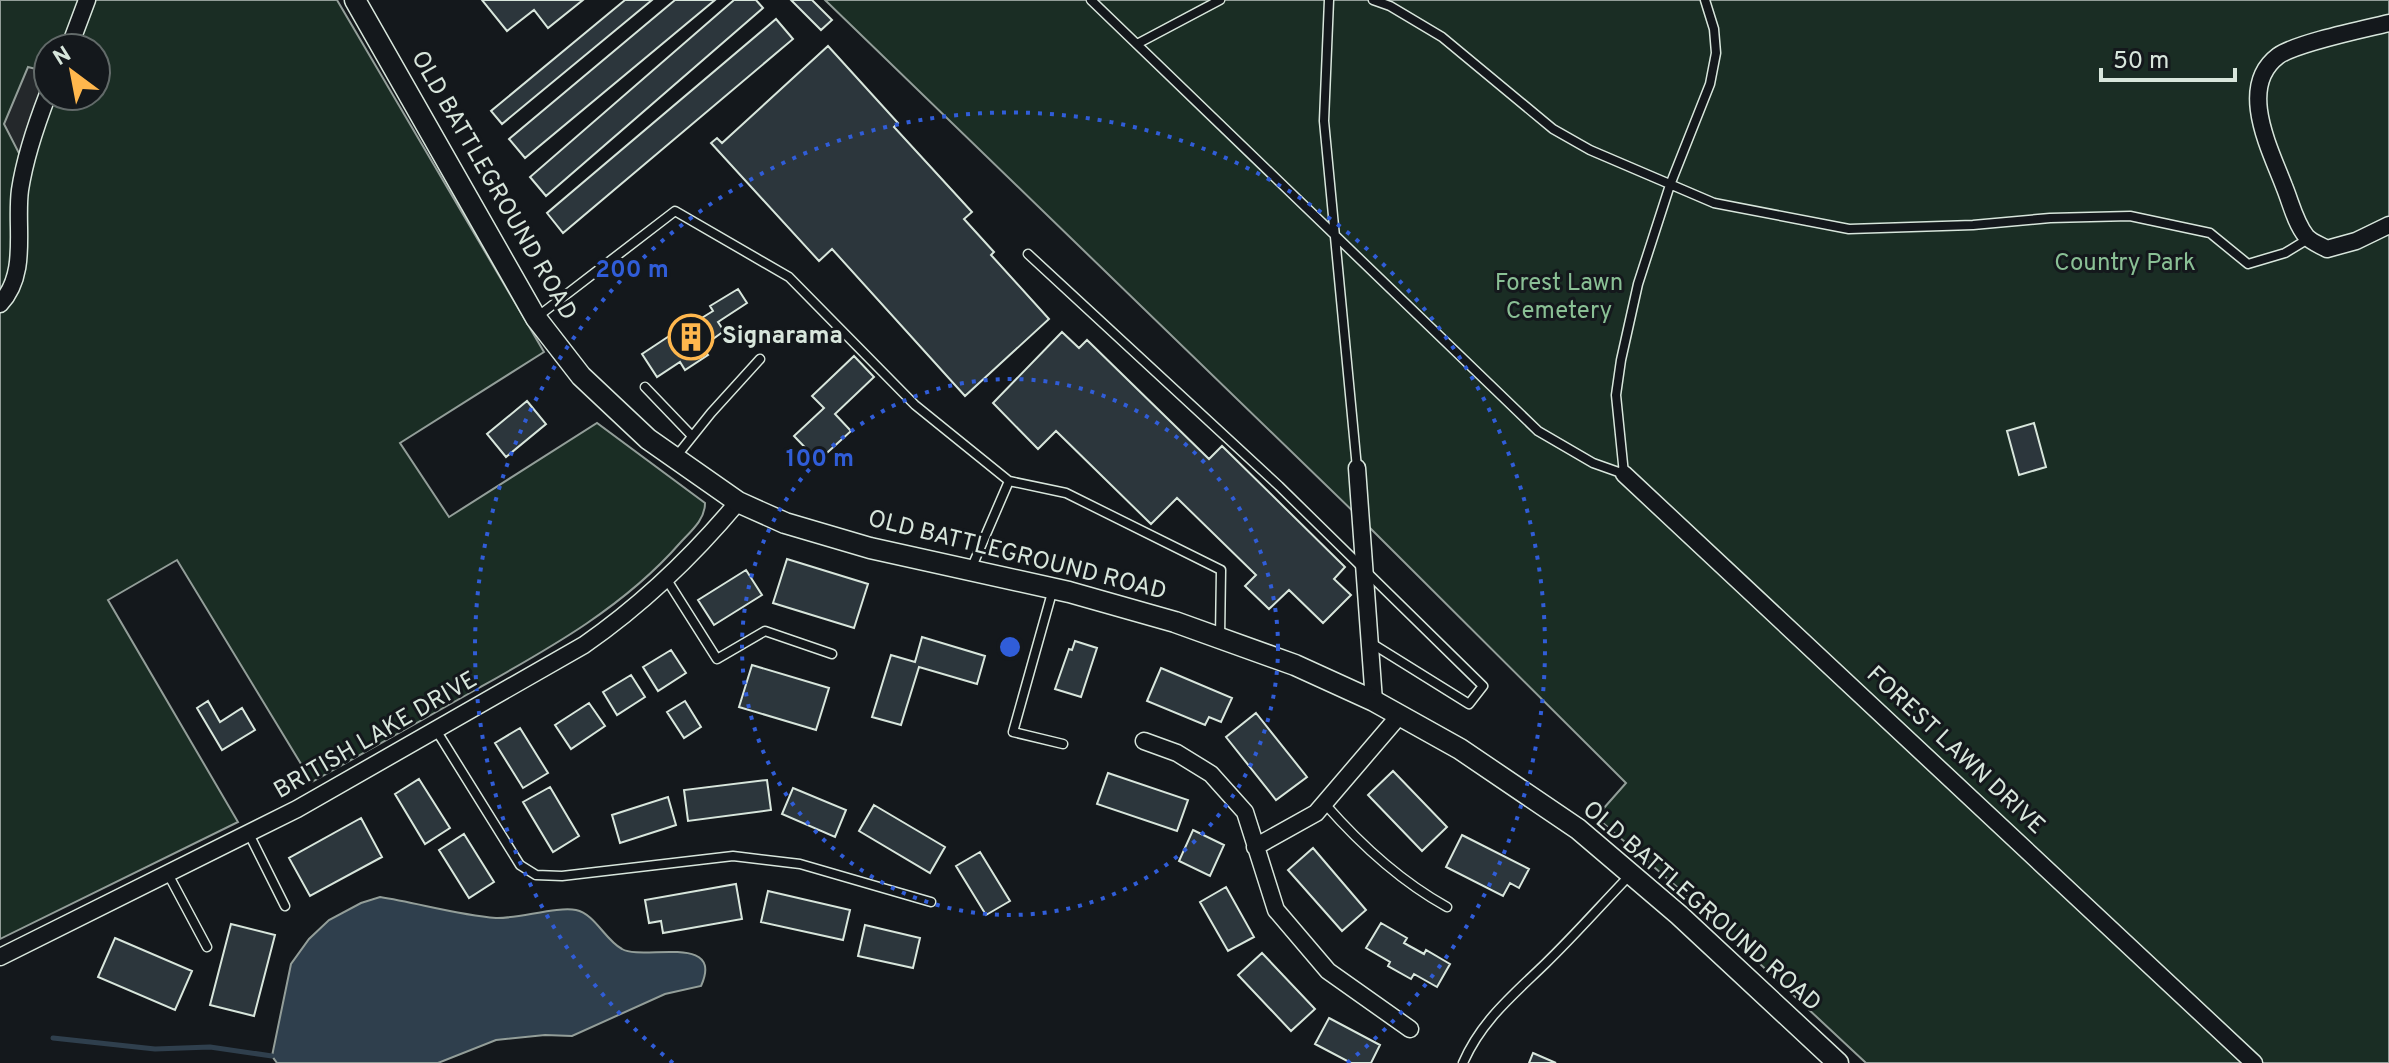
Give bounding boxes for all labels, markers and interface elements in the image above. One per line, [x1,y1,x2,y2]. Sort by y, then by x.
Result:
north arrow [32,32,112,112]
scale bar [2101,32,2235,82]
text: N [49,42,77,73]
street label: OLD BATTLEGROUND ROAD [403,46,583,326]
text: 50 m [2113,47,2169,77]
park label: Country Park [2054,249,2196,279]
text: 200 m [595,256,669,286]
park label: Forest Lawn Cemetery [1495,269,1623,327]
building icon: Signarama [667,313,715,361]
place label: Signarama [722,322,843,352]
text: 100 m [786,445,854,475]
street label: OLD BATTLEGROUND ROAD [865,504,1169,608]
centre of rings [996,633,1024,661]
street label: FOREST LAWN DRIVE [1859,660,2051,842]
street label: BRITISH LAKE DRIVE [269,666,483,806]
street label: OLD BATTLEGROUND ROAD [1575,795,1827,1019]

